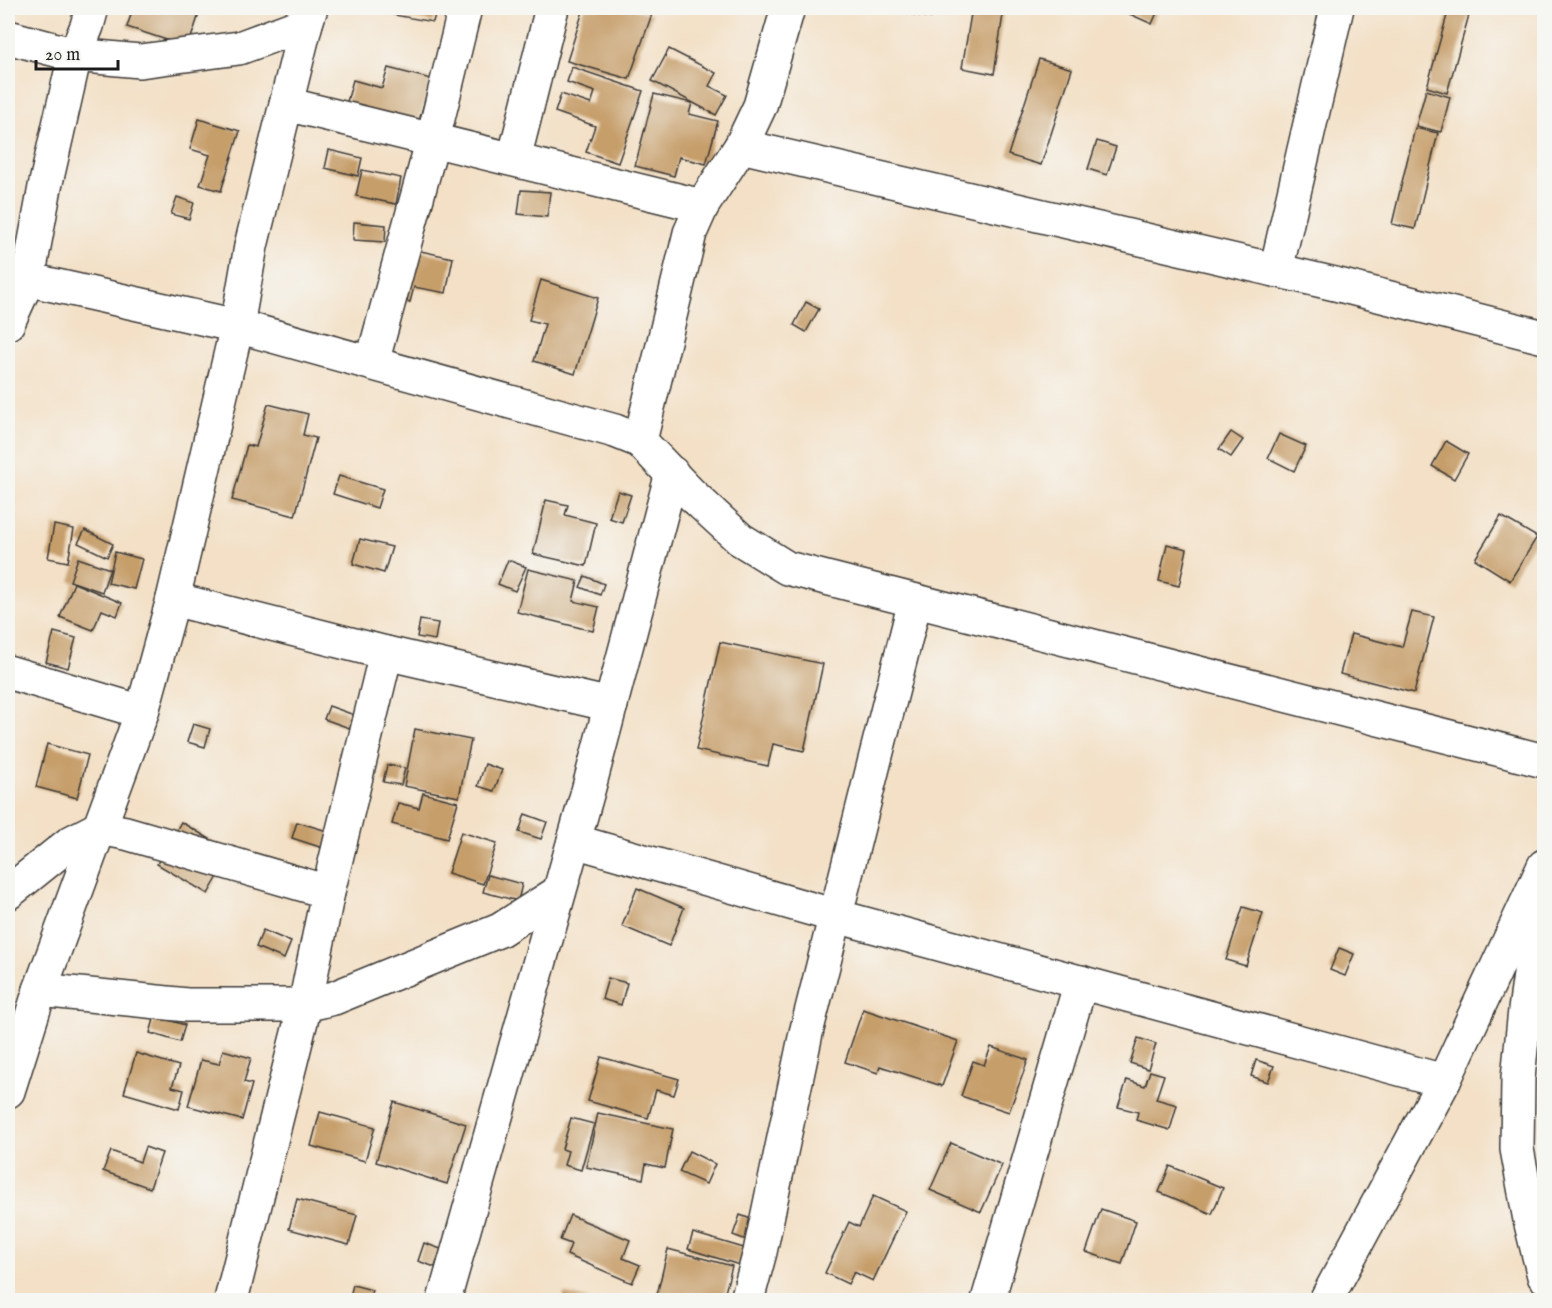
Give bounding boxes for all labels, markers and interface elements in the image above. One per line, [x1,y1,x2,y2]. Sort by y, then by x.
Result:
scale bar [36,33,118,71]
text: 20 m [45,44,80,67]

